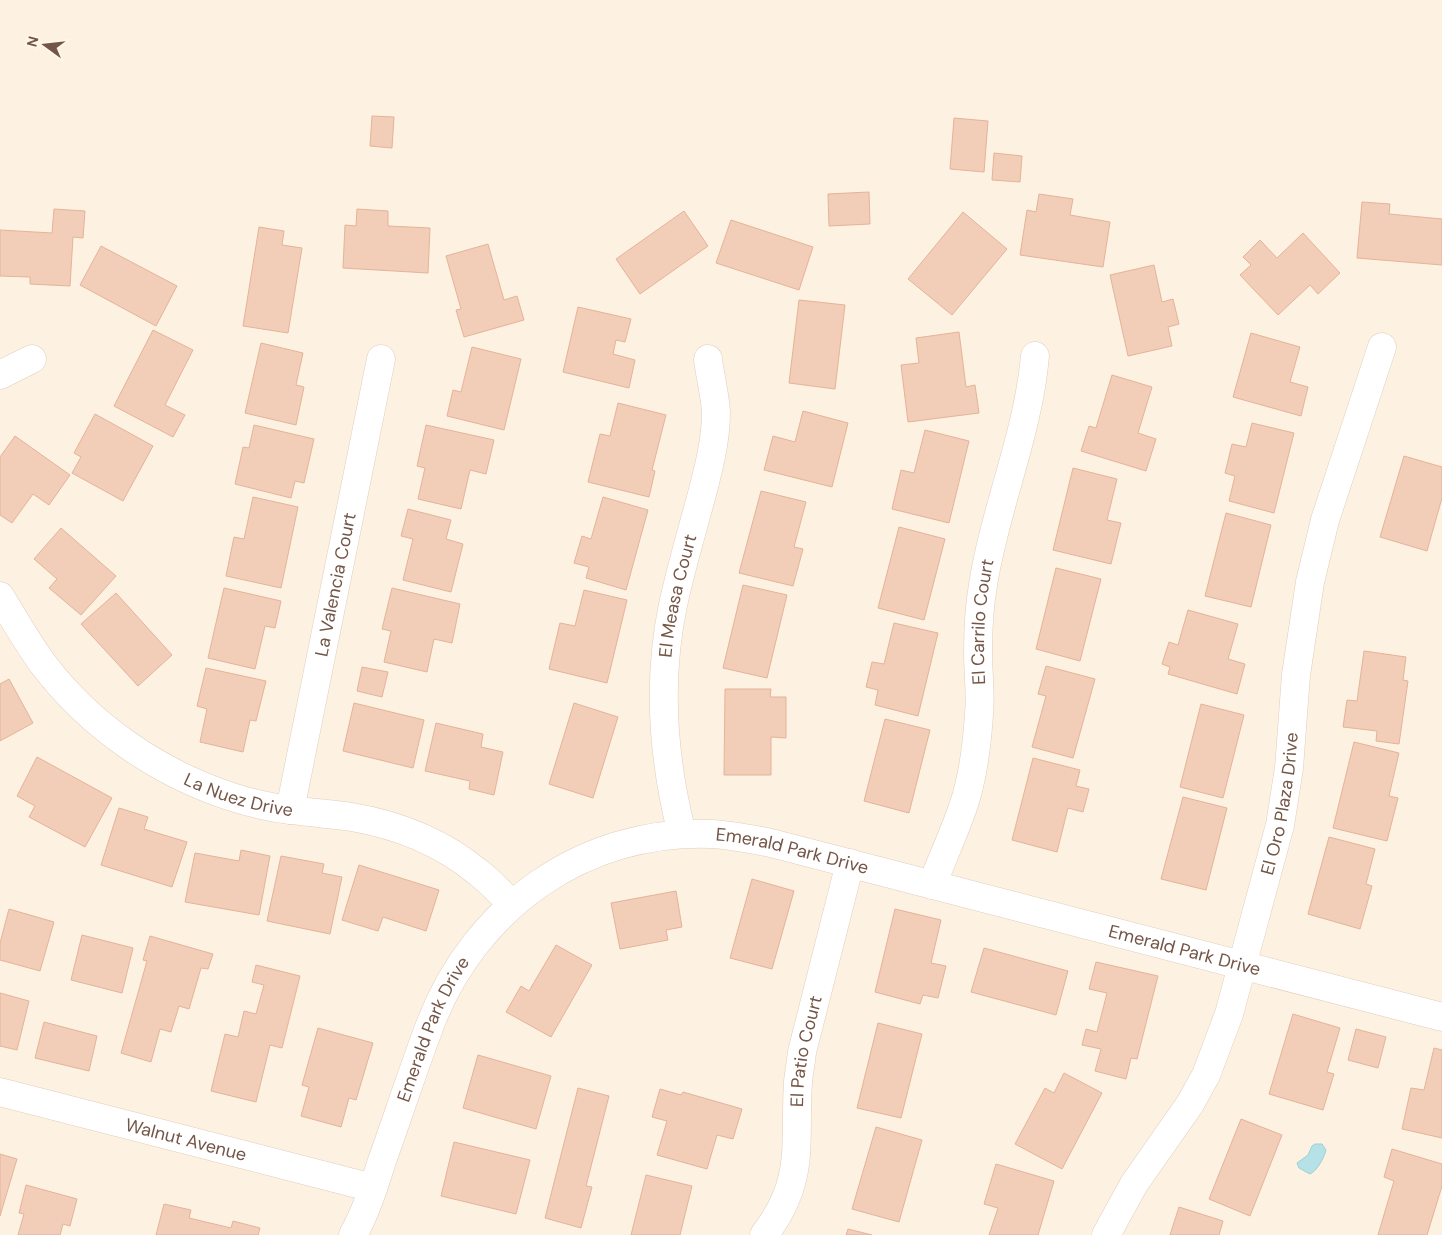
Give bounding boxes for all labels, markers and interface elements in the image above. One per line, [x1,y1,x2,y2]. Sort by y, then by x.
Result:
north arrow [20,20,70,70]
text: N [22,34,42,49]
street label: La Valencia Court [309,510,362,659]
street label: El Measa Court [653,531,702,658]
street label: El Carrilo Court [966,557,1000,685]
street label: El Oro Plaza Drive [1255,732,1304,878]
street label: La Nuez Drive [180,767,294,822]
street label: Emerald Park Drive [715,822,871,880]
street label: Emerald Park Drive [1106,919,1263,981]
street label: Emerald Park Drive [391,952,475,1105]
street label: El Patio Court [785,993,828,1107]
street label: Walnut Avenue [123,1113,249,1167]

